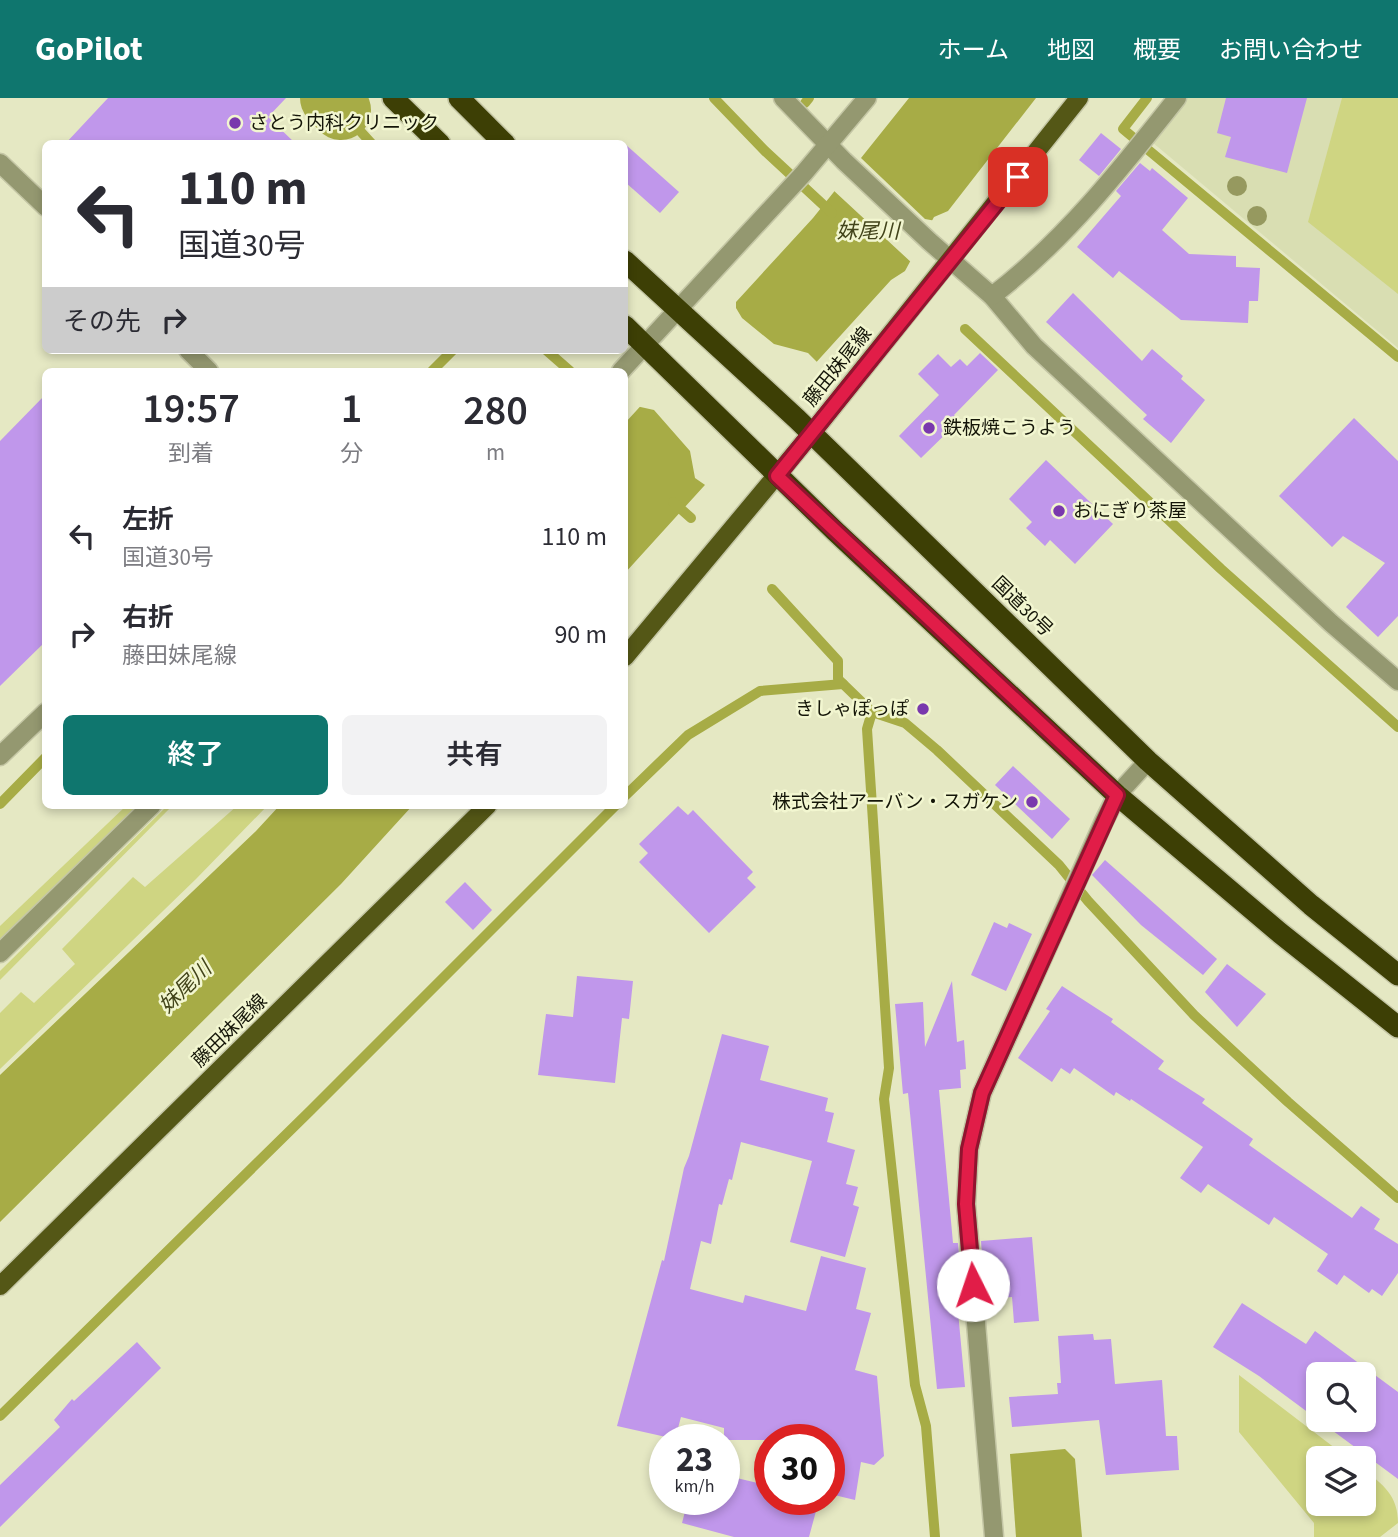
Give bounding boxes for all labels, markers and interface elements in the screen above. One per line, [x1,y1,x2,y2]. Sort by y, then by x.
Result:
text: GoPilot [35,26,143,73]
text: ホーム [938,33,1009,68]
text: 地図 [1047,33,1095,68]
text: 概要 [1133,33,1181,68]
text: お問い合わせ [1219,33,1363,68]
place label: さとう内科クリニック [249,110,439,137]
marker: さとう内科クリニック [227,115,243,131]
pin [988,147,1048,207]
text: 110 m [178,154,307,224]
icon: arrive [999,158,1037,196]
icon: left [63,168,154,259]
water label: 妹尾川 [837,216,901,246]
text: 国道30号 [178,223,306,269]
icon: right [155,301,193,339]
text: その先 [63,303,141,340]
street label: 藤田妹尾線 [798,322,878,412]
text: 19:57 [142,379,240,439]
text: 1 [341,379,362,439]
text: 280 [463,381,528,441]
place label: 鉄板焼こうよう [943,415,1076,442]
marker: 鉄板焼こうよう [921,420,937,436]
text: m [486,436,505,469]
text: 到着 [168,437,214,470]
text: 分 [340,437,363,470]
place label: おにぎり茶屋 [1073,498,1187,525]
text: 左折 [122,501,174,538]
marker: おにぎり茶屋 [1051,503,1067,519]
icon: left [63,517,101,555]
text: 110 m [541,518,607,555]
text: 国道30号 [122,541,214,574]
street label: 国道30号 [985,571,1059,643]
text: 右折 [122,599,174,636]
icon: right [63,615,101,653]
text: 90 m [554,616,607,653]
text: 藤田妹尾線 [122,639,237,672]
place label: きしゃぽっぽ [795,696,909,723]
marker: きしゃぽっぽ [915,701,931,717]
button: 終了 [63,715,328,795]
button: 共有 [342,715,607,795]
place label: 株式会社アーバン・スガケン [772,789,1018,816]
marker: 株式会社アーバン・スガケン [1024,794,1040,810]
water label: 妹尾川 [152,953,220,1020]
street label: 藤田妹尾線 [186,988,274,1074]
position arrow [936,1248,1010,1322]
map controls [1306,1362,1376,1516]
button: search [1306,1362,1376,1432]
speed limit sign: 30 [754,1424,845,1515]
text: 23 [676,1435,713,1485]
button: layers [1306,1446,1376,1516]
text: km/h [675,1474,714,1499]

